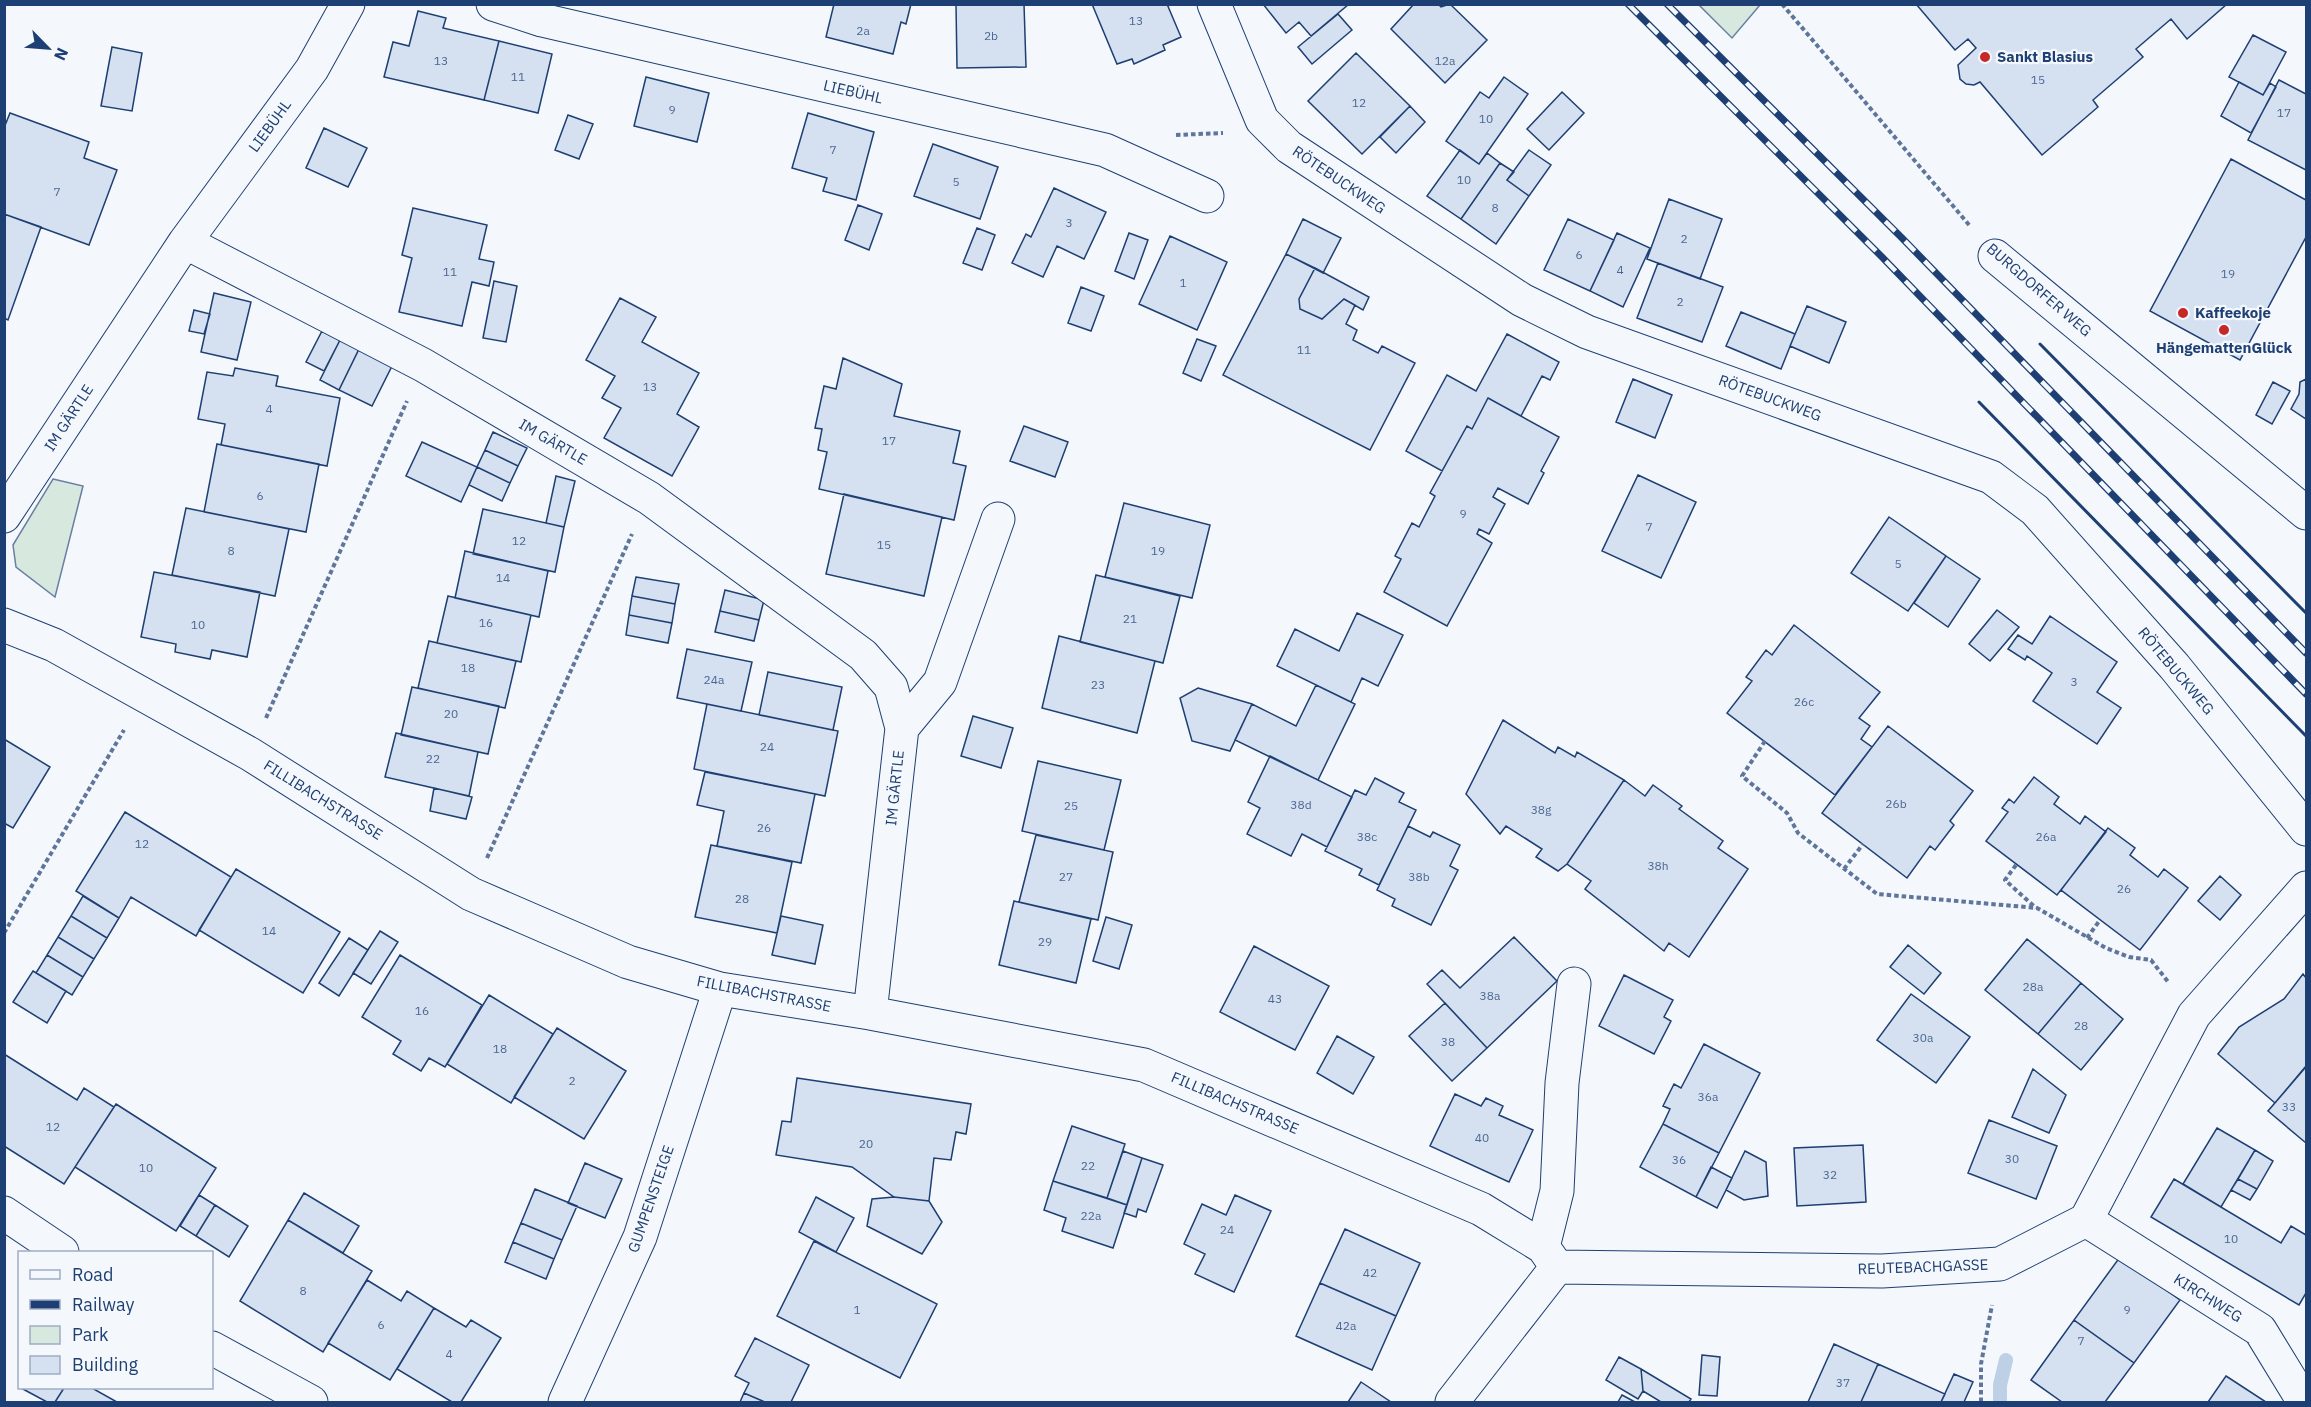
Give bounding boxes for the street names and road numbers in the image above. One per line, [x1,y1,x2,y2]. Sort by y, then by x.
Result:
street label: LIEBÜHL [822,75,885,108]
street label: LIEBÜHL [244,95,295,156]
street label: RÖTEBUCKWEG [1289,141,1389,218]
street label: BURGDORFER WEG [1983,239,2096,340]
street label: RÖTEBUCKWEG [1716,370,1824,425]
street label: IM GÄRTLE [40,381,97,455]
street label: IM GÄRTLE [516,414,591,469]
street label: RÖTEBUCKWEG [2134,623,2218,718]
street label: IM GÄRTLE [881,749,908,827]
street label: FILLIBACHSTRASSE [260,755,386,844]
street label: FILLIBACHSTRASSE [695,971,833,1016]
street label: FILLIBACHSTRASSE [1169,1067,1302,1138]
street label: GUMPENSTEIGE [623,1143,678,1255]
street label: REUTEBACHGASSE [1857,1255,1989,1278]
street label: KIRCHWEG [2170,1269,2246,1326]

